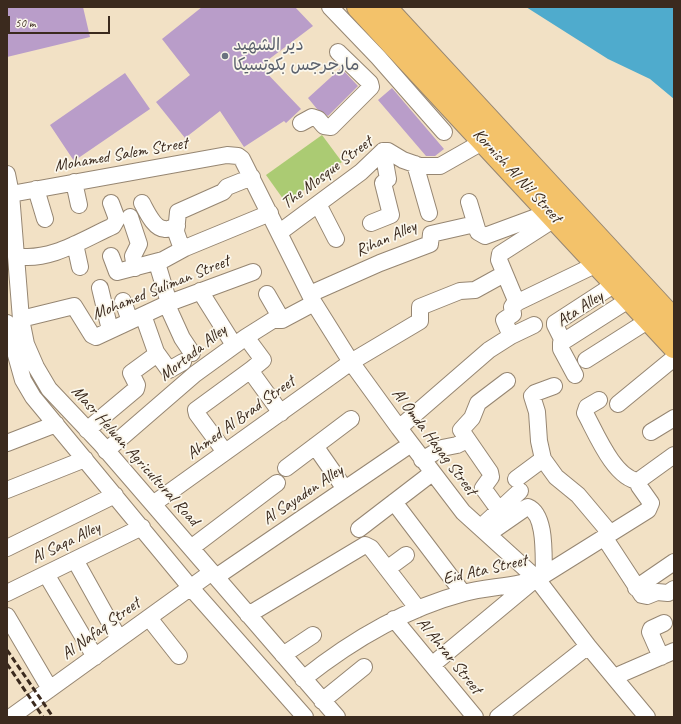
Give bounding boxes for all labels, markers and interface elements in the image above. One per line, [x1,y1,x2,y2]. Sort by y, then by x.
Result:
scale bar [10,8,112,34]
text: 50 m [15,15,35,31]
place label: دير الشهيد مارجرجس بكوتسيكا [233,36,359,76]
marker: دير الشهيد مارجرجس بكوتسيكا [220,51,230,61]
street label: Kornish Al Nil Street [468,125,566,227]
street label: The Mosque Street [277,132,377,214]
street label: Mohamed Salem Street [53,133,189,177]
street label: Rihan Alley [352,217,420,261]
street label: Mohamed Suliman Street [89,251,233,325]
street label: Ata Alley [553,286,607,332]
street label: Mortada Alley [155,320,231,386]
street label: Ahmed Al Brad Street [183,372,299,464]
street label: Masr Helwan Agricultural Road [67,382,203,530]
street label: Al Omda Hagag Street [387,384,481,500]
street label: Al Sayaden Alley [259,461,347,529]
street label: Al Saqa Alley [28,518,104,568]
street label: Eid Ata Street [441,550,529,590]
street label: Al Nafaq Street [58,594,144,664]
street label: Al Ahrar Street [412,614,486,698]

